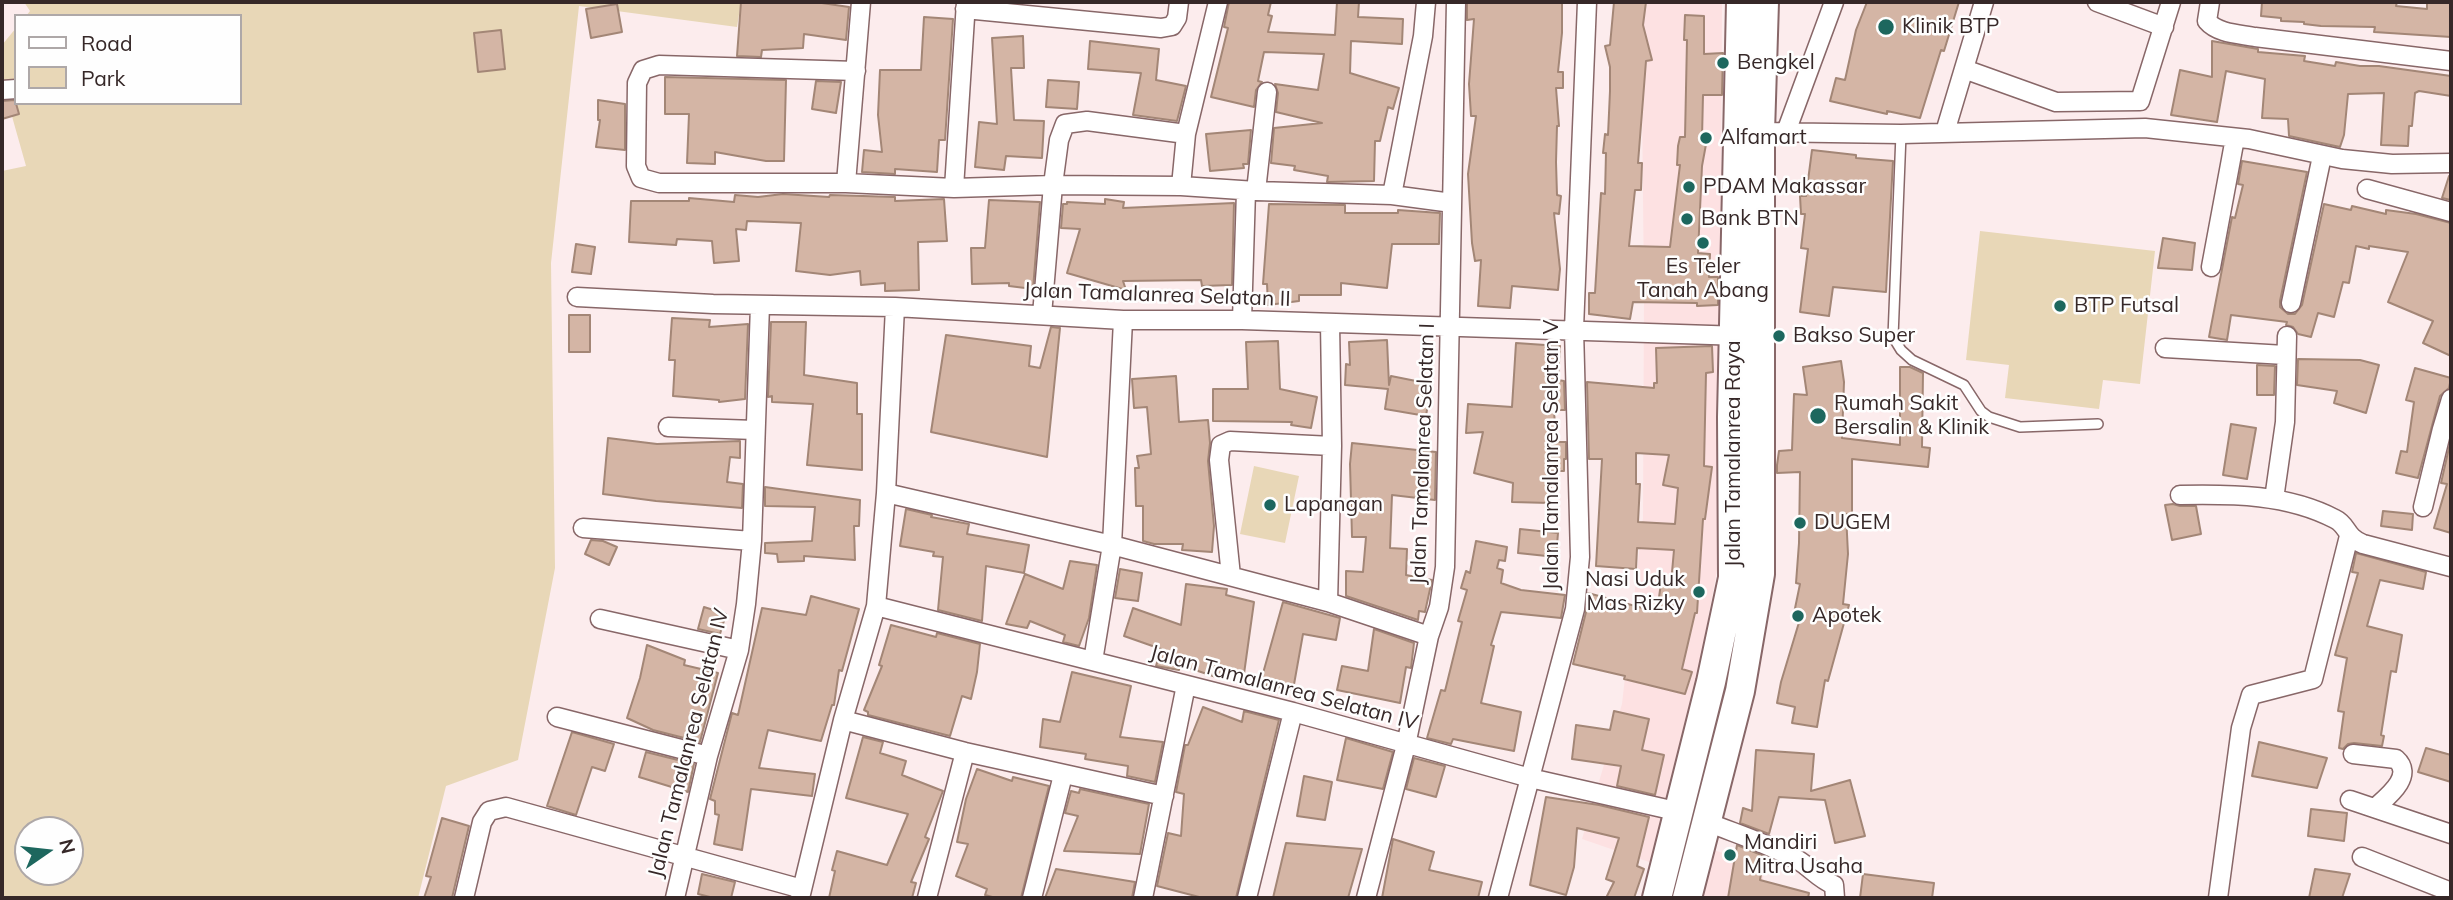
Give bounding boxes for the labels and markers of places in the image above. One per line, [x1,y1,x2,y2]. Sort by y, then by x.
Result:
place label: Klinik BTP [1902,14,1999,40]
marker: Klinik BTP [1876,17,1896,37]
place label: Bengkel [1737,50,1815,76]
marker: Bengkel [1715,55,1731,71]
place label: Alfamart [1720,125,1807,151]
marker: Alfamart [1698,130,1714,146]
place label: PDAM Makassar [1703,174,1866,200]
marker: PDAM Makassar [1681,179,1697,195]
place label: Bank BTN [1701,206,1799,232]
marker: Bank BTN [1679,211,1695,227]
marker: Es Teler Tanah Abang [1695,235,1711,251]
place label: Es Teler Tanah Abang [1637,254,1769,304]
place label: BTP Futsal [2074,293,2179,319]
marker: BTP Futsal [2052,298,2068,314]
place label: Bakso Super [1793,323,1915,349]
marker: Bakso Super [1771,328,1787,344]
place label: Rumah Sakit Bersalin & Klinik [1834,391,1989,441]
marker: Rumah Sakit Bersalin & Klinik [1808,406,1828,426]
place label: Lapangan [1284,492,1383,518]
marker: Lapangan [1262,497,1278,513]
place label: DUGEM [1814,510,1891,536]
marker: DUGEM [1792,515,1808,531]
place label: Nasi Uduk Mas Rizky [1585,567,1685,617]
marker: Nasi Uduk Mas Rizky [1691,584,1707,600]
place label: Apotek [1812,603,1881,629]
marker: Apotek [1790,608,1806,624]
place label: Mandiri Mitra Usaha [1744,830,1863,880]
marker: Mandiri Mitra Usaha [1722,847,1738,863]

